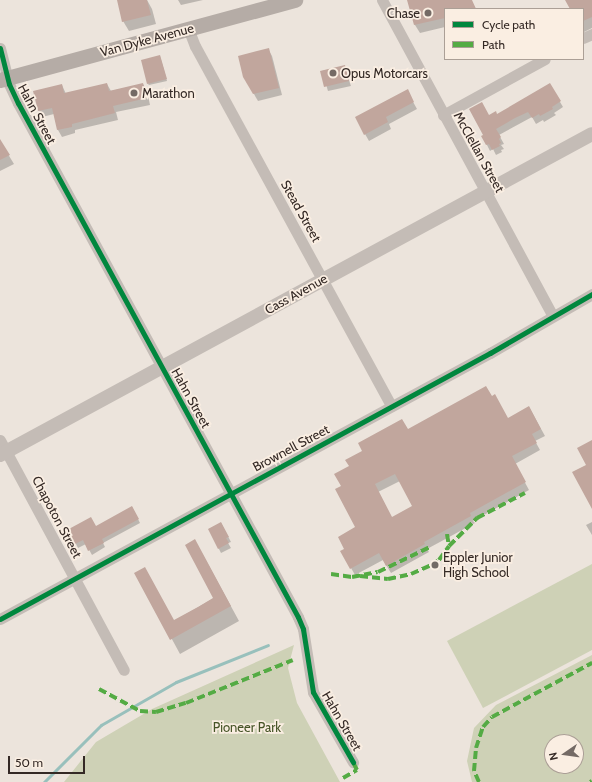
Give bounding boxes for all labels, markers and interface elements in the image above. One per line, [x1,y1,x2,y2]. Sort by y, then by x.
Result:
place label: Chase [387,5,420,21]
marker: Chase [423,8,433,18]
legend [444,8,584,60]
text: Cycle path [482,17,535,32]
street label: Van Dyke Avenue [99,20,195,60]
text: Path [482,37,505,52]
place label: Opus Motorcars [341,65,428,81]
marker: Opus Motorcars [328,68,338,78]
street label: Hahn Street [15,81,59,147]
place label: Marathon [142,85,195,101]
marker: Marathon [129,88,139,98]
street label: McClellan Street [450,109,508,195]
street label: Stead Street [278,177,324,245]
street label: Cass Avenue [262,270,330,318]
street label: Hahn Street [168,365,214,431]
street label: Brownell Street [250,421,332,475]
street label: Chapoton Street [29,473,85,561]
place label: Eppler Junior High School [443,550,513,581]
marker: Eppler Junior High School [430,560,440,570]
street label: Hahn Street [319,689,365,753]
park label: Pioneer Park [213,719,281,735]
north arrow [544,734,584,774]
scale bar [10,748,87,774]
text: N [546,751,561,762]
text: 50 m [15,755,43,770]

